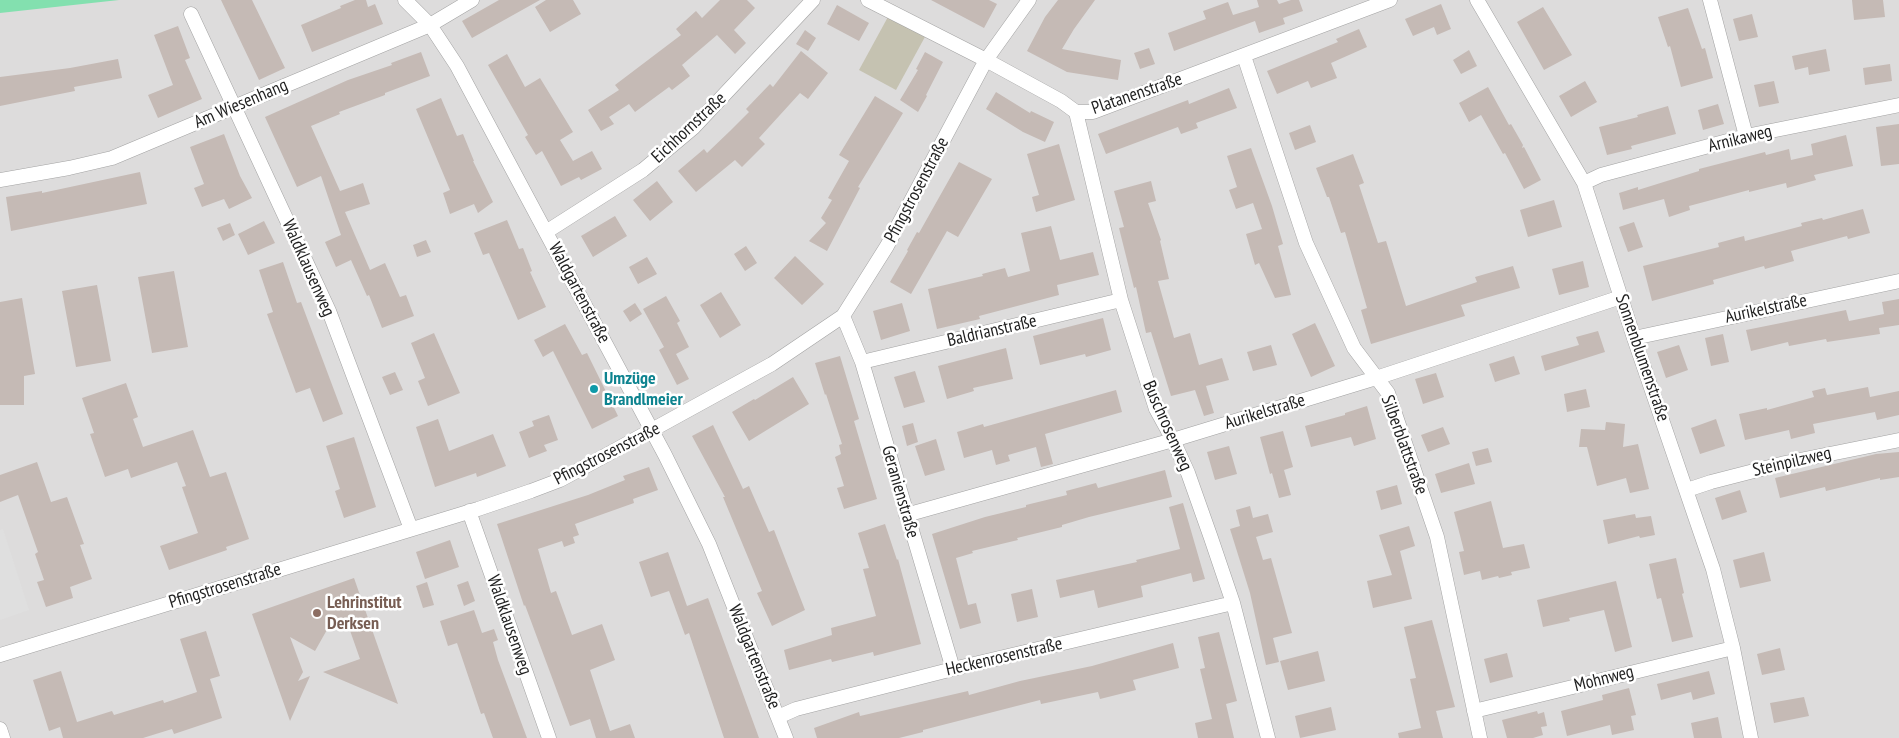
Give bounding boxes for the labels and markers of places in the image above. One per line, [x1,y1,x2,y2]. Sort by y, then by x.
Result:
place label: Umzüge Brandlmeier [604,368,683,410]
marker: Umzüge Brandlmeier [588,383,600,395]
place label: Lehrinstitut Derksen [327,592,401,634]
marker: Lehrinstitut Derksen [311,607,323,619]

